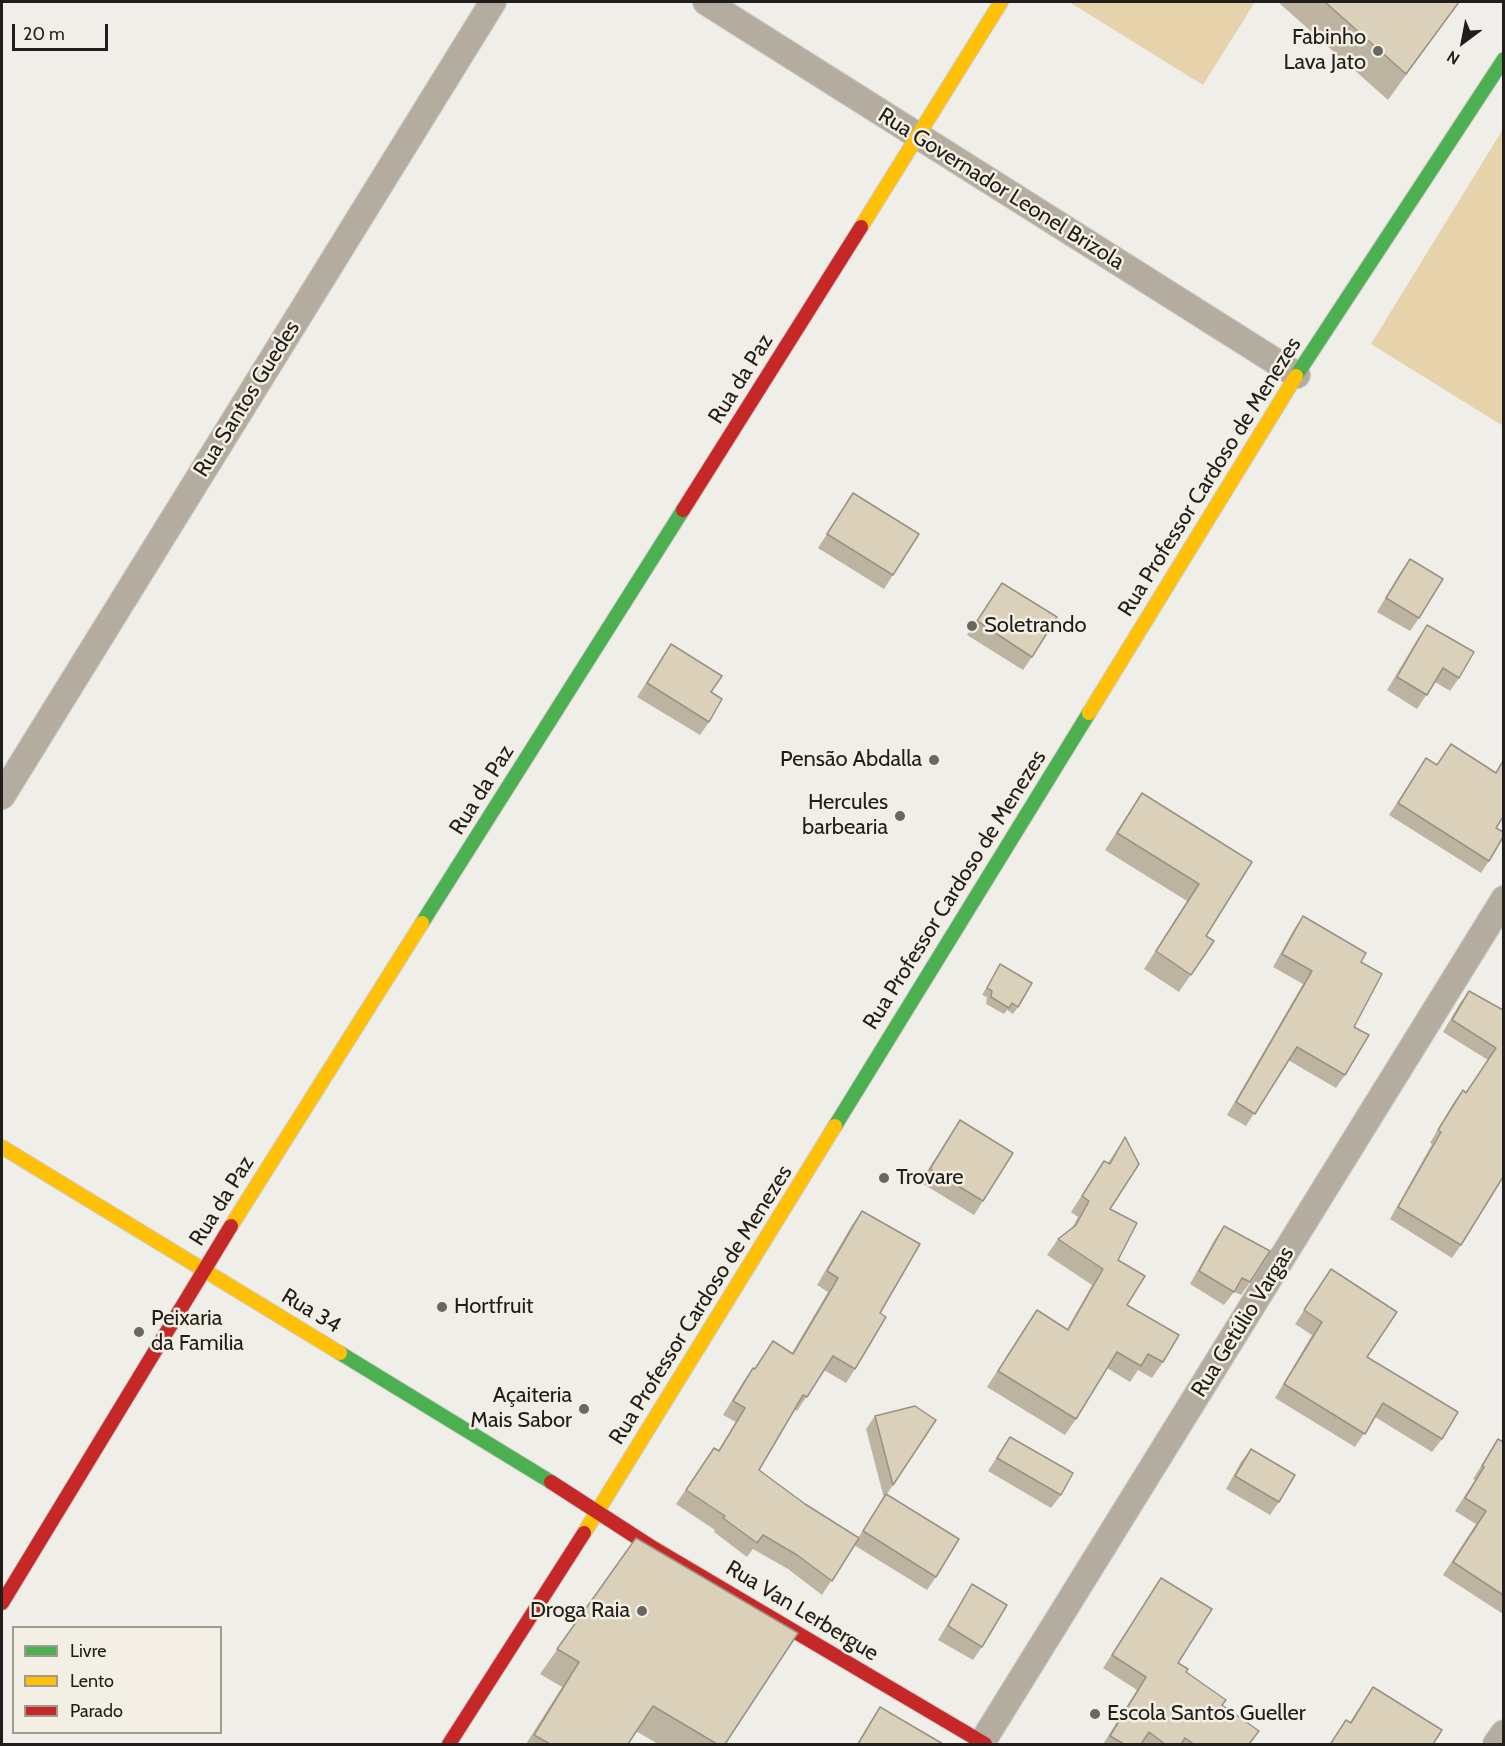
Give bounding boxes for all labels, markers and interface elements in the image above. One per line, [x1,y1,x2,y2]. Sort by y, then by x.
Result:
scale bar [15,12,111,50]
north arrow [1433,12,1493,72]
text: 20 m [23,23,65,45]
place label: Fabinho Lava Jato [1283,25,1366,76]
marker: Fabinho Lava Jato [1371,44,1385,58]
text: N [1443,47,1463,69]
street label: Rua Governador Leonel Brizola [873,102,1129,276]
street label: Rua Santos Guedes [188,316,306,482]
street label: Rua da Paz [703,329,779,429]
street label: Rua Professor Cardoso de Menezes [1113,333,1307,621]
place label: Soletrando [984,613,1087,639]
marker: Soletrando [965,619,979,633]
street label: Rua da Paz [444,740,520,840]
street label: Rua Professor Cardoso de Menezes [858,746,1052,1034]
place label: Pensão Abdalla [780,747,922,773]
marker: Pensão Abdalla [927,753,941,767]
place label: Hercules barbearia [802,790,888,842]
marker: Hercules barbearia [893,809,907,823]
street label: Rua da Paz [184,1151,260,1251]
street label: Rua Professor Cardoso de Menezes [604,1161,798,1449]
place label: Trovare [896,1165,964,1191]
marker: Trovare [877,1171,891,1185]
street label: Rua Getúlio Vargas [1186,1242,1300,1402]
street label: Rua 34 [276,1283,346,1339]
place label: Hortfruit [454,1294,534,1320]
marker: Hortfruit [435,1300,449,1314]
place label: Peixaria da Familia [151,1306,244,1358]
marker: Peixaria da Familia [132,1325,146,1339]
place label: Açaiteria Mais Sabor [470,1383,572,1434]
marker: Açaiteria Mais Sabor [577,1402,591,1416]
street label: Rua Van Lerbergue [721,1555,883,1667]
place label: Droga Raia [530,1598,630,1624]
marker: Droga Raia [635,1604,649,1618]
legend [12,1626,222,1734]
text: Livre [70,1640,106,1662]
text: Lento [70,1670,114,1692]
text: Parado [70,1700,123,1722]
place label: Escola Santos Gueller [1107,1701,1306,1727]
marker: Escola Santos Gueller [1088,1707,1102,1721]

